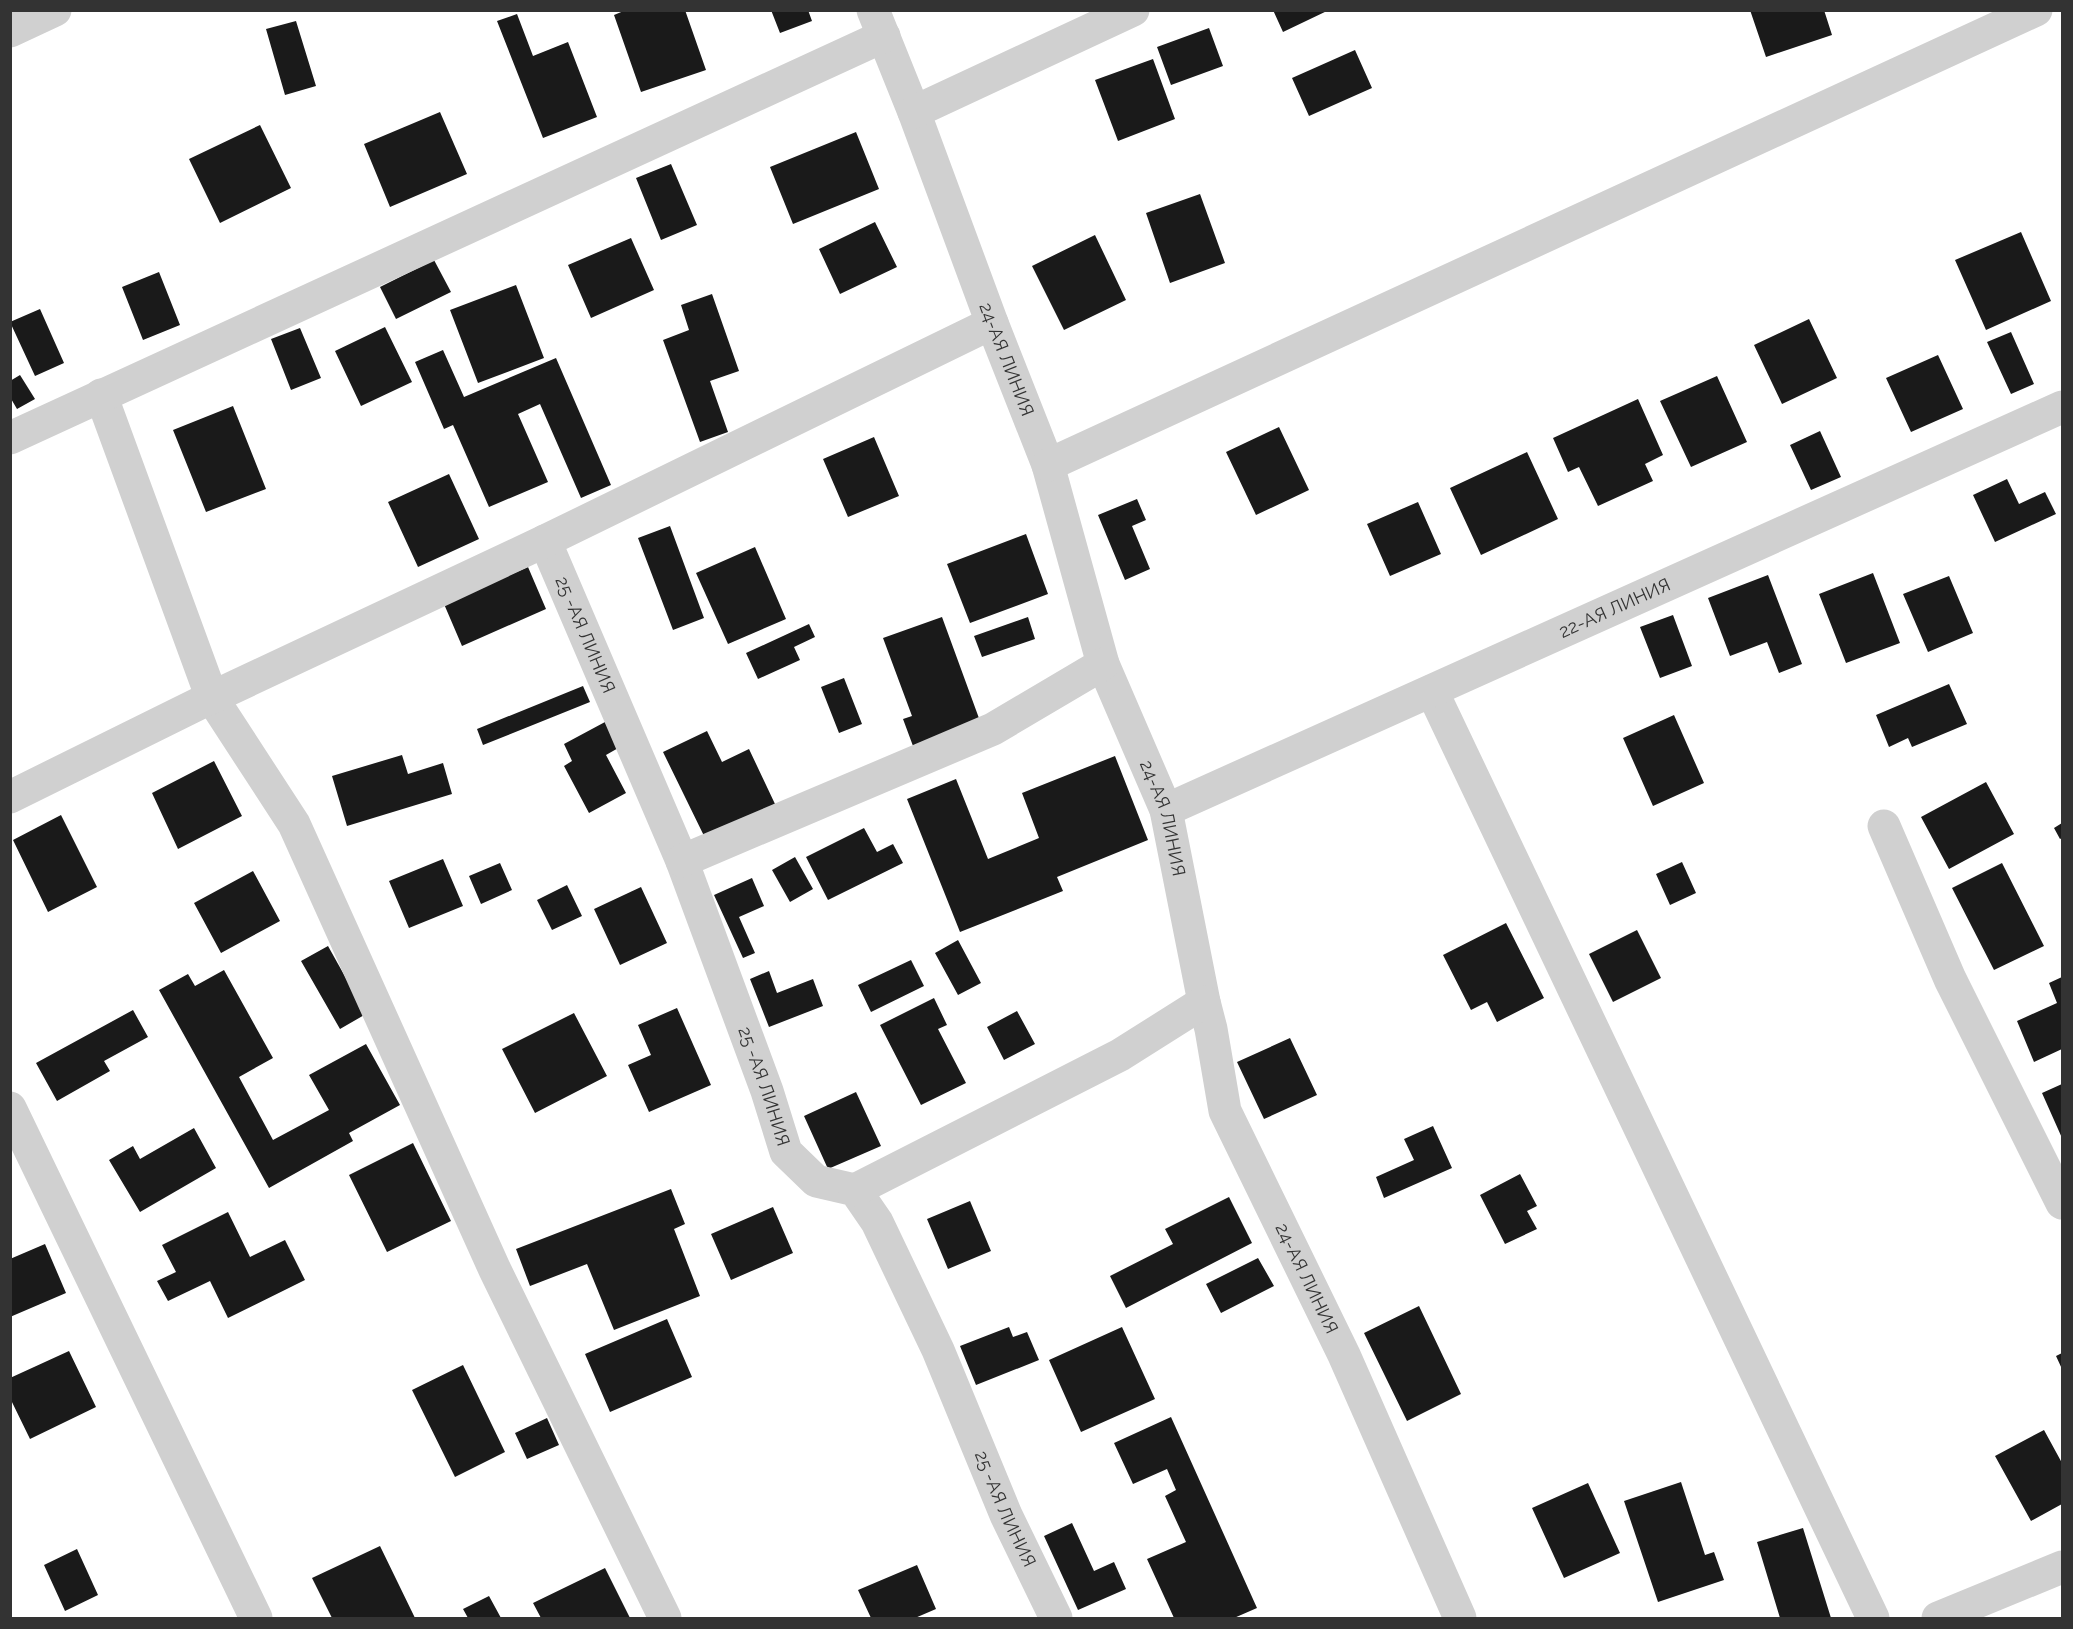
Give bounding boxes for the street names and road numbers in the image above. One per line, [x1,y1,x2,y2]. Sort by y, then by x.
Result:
street label: 24-АЯ ЛИНИЯ [975,300,1039,419]
street label: 25 -АЯ ЛИНИЯ [551,573,620,696]
street label: 22-АЯ ЛИНИЯ [1556,574,1673,642]
street label: 24-АЯ ЛИНИЯ [1136,757,1190,878]
street label: 25 -АЯ ЛИНИЯ [734,1024,794,1148]
street label: 24-АЯ ЛИНИЯ [1271,1220,1343,1337]
street label: 25 -АЯ ЛИНИЯ [971,1448,1041,1570]

